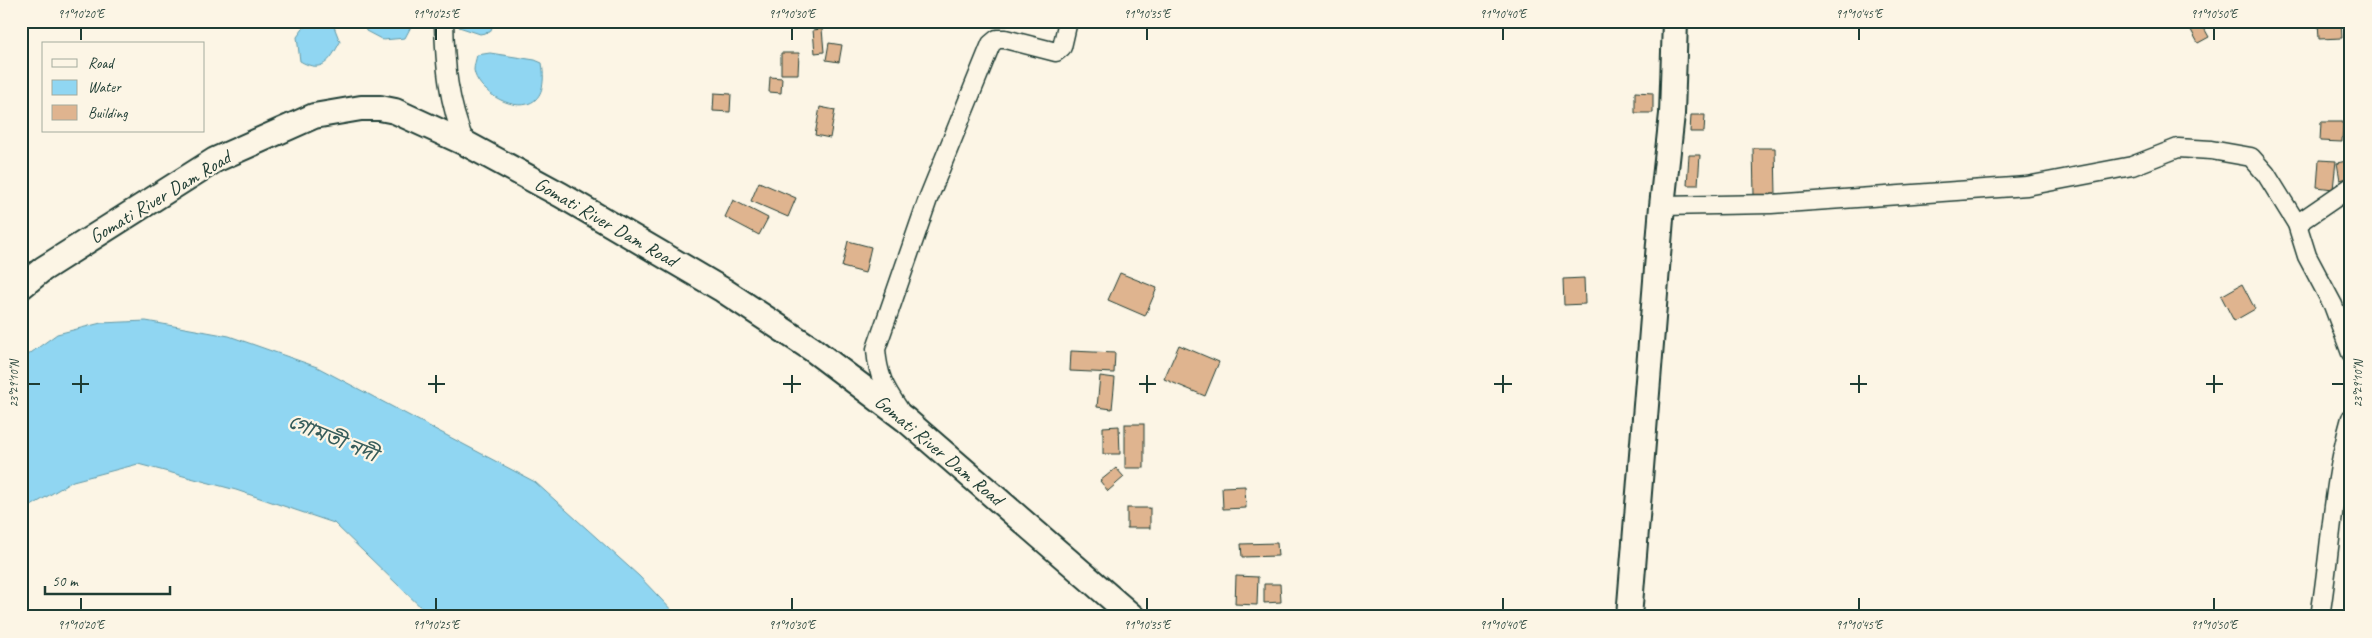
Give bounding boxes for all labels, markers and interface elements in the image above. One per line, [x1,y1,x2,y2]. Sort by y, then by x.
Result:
text: 91°10'20"E [58,6,106,22]
text: 91°10'25"E [413,6,461,22]
text: 91°10'30"E [769,6,817,22]
text: 91°10'35"E [1124,6,1172,22]
text: 91°10'40"E [1480,6,1528,22]
text: 91°10'45"E [1836,6,1884,22]
text: 91°10'50"E [2191,6,2239,22]
legend [42,42,205,132]
text: Road [88,54,115,73]
text: Water [88,78,122,97]
text: Building [88,104,128,123]
street label: Gomati River Dam Road [85,143,238,249]
street label: Gomati River Dam Road [530,171,684,274]
text: 23°29'10"N [6,359,22,408]
text: 23°29'10"N [2350,359,2366,408]
street label: Gomati River Dam Road [870,389,1011,513]
water label: গোমতী নদী [285,408,386,469]
scale bar [45,563,170,595]
text: 50 m [52,572,79,591]
text: 91°10'20"E [58,617,106,633]
text: 91°10'25"E [413,617,461,633]
text: 91°10'30"E [769,617,817,633]
text: 91°10'35"E [1124,617,1172,633]
text: 91°10'40"E [1480,617,1528,633]
text: 91°10'45"E [1836,617,1884,633]
text: 91°10'50"E [2191,617,2239,633]

